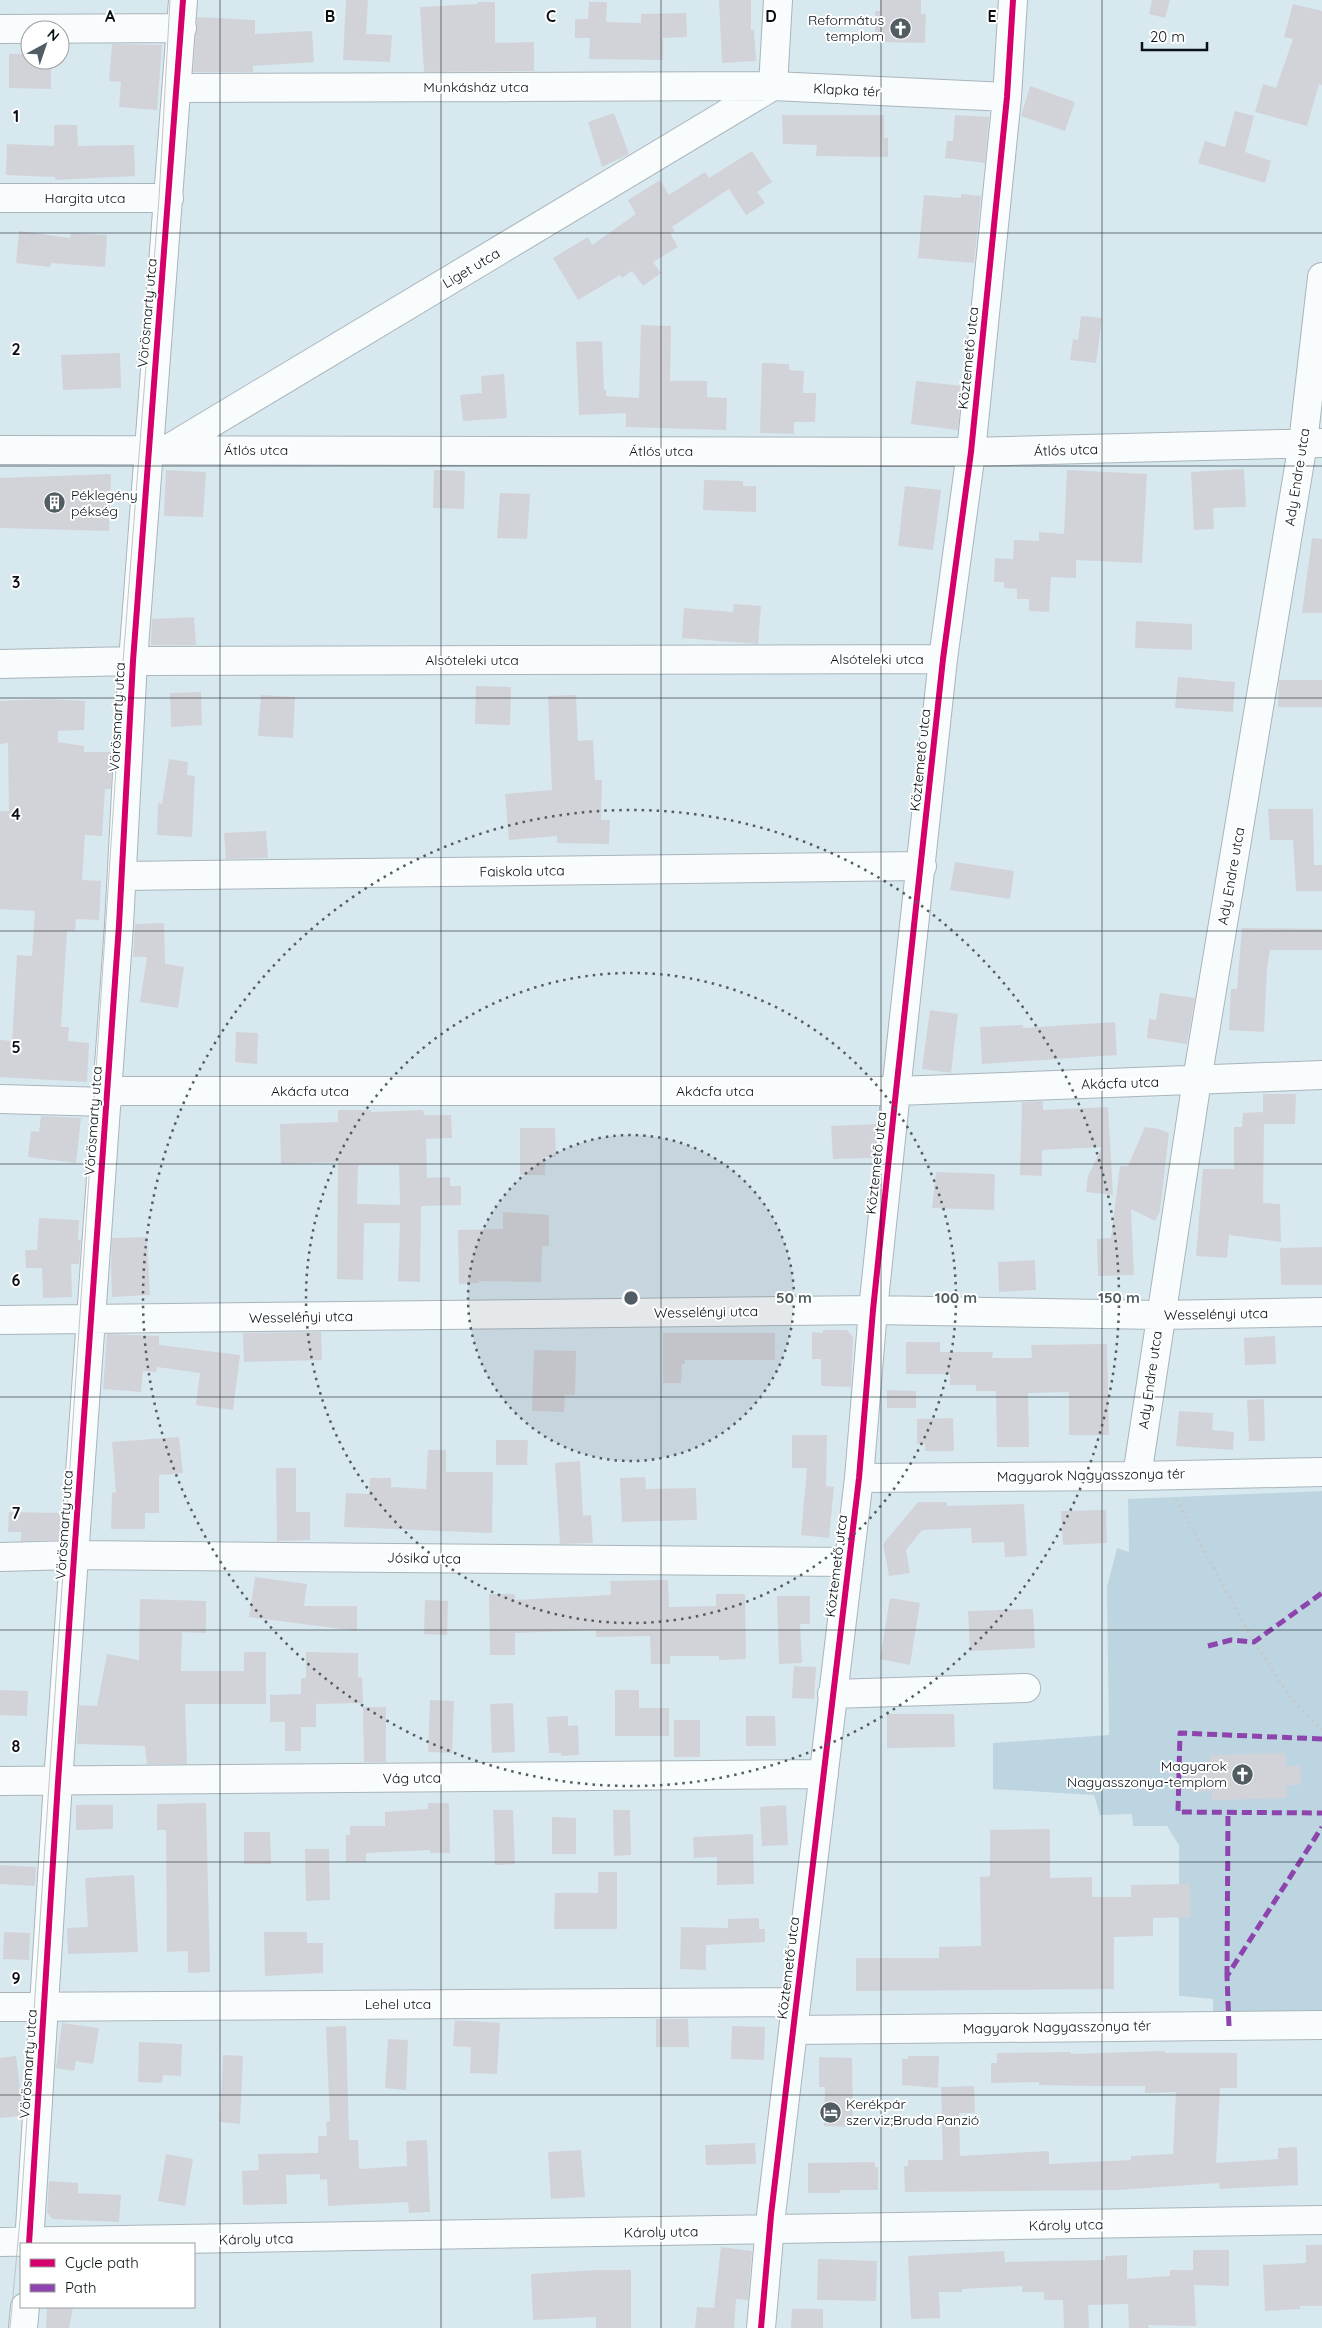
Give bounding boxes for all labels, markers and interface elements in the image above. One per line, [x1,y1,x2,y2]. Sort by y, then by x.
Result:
text: A [105,6,116,26]
text: B [325,6,335,26]
text: C [546,6,556,26]
text: D [765,6,777,26]
text: E [987,6,997,26]
place label: Református templom [808,11,884,45]
church icon: Református templom [888,16,912,40]
north arrow [20,20,70,70]
scale bar [1142,20,1207,52]
text: N [44,25,63,45]
text: 20 m [1150,27,1185,46]
street label: Munkásház utca [423,78,529,96]
street label: Klapka tér [813,79,882,101]
text: 1 [13,106,19,126]
street label: Hargita utca [45,189,125,207]
street label: Liget utca [439,244,503,292]
street label: Vörösmarty utca [133,258,161,368]
street label: Köztemető utca [954,306,982,410]
text: 2 [11,339,21,359]
street label: Ady Endre utca [1280,427,1314,527]
street label: Átlós utca [1034,440,1098,460]
street label: Átlós utca [224,441,288,459]
street label: Átlós utca [629,442,693,460]
place label: Péklegény pékség [71,486,138,520]
building icon: Péklegény pékség [43,491,67,515]
text: 3 [12,572,20,592]
street label: Alsóteleki utca [830,650,924,668]
street label: Alsóteleki utca [425,651,519,669]
street label: Vörösmarty utca [105,662,129,772]
street label: Köztemető utca [906,708,934,812]
text: 4 [11,804,21,824]
street label: Ady Endre utca [1214,826,1248,926]
street label: Faiskola utca [479,861,565,881]
text: 5 [11,1037,21,1057]
street label: Vörösmarty utca [80,1066,106,1176]
street label: Akácfa utca [1081,1073,1159,1093]
street label: Akácfa utca [271,1082,349,1100]
street label: Akácfa utca [676,1082,754,1100]
street label: Köztemető utca [862,1111,890,1215]
text: 6 [12,1270,21,1290]
text: 50 m [776,1288,812,1307]
text: 100 m [935,1288,977,1307]
text: 150 m [1098,1288,1140,1307]
centre of rings [622,1289,640,1307]
street label: Wesselényi utca [654,1302,758,1322]
street label: Wesselényi utca [1164,1304,1268,1324]
street label: Wesselényi utca [249,1307,353,1327]
street label: Ady Endre utca [1134,1330,1166,1430]
street label: Magyarok Nagyasszonya tér [997,1464,1186,1486]
street label: Vörösmarty utca [51,1470,77,1580]
text: 7 [12,1503,21,1523]
street label: Köztemető utca [821,1514,851,1618]
street label: Jósika utca [387,1548,461,1568]
text: 8 [12,1736,21,1756]
place label: Magyarok Nagyasszonya-templom [1067,1757,1227,1791]
church icon: Magyarok Nagyasszonya-templom [1231,1762,1255,1786]
street label: Vág utca [383,1768,441,1788]
street label: Köztemető utca [773,1916,803,2020]
text: 9 [11,1968,21,1988]
street label: Lehel utca [365,1995,431,2013]
street label: Vörösmarty utca [15,2009,41,2119]
street label: Magyarok Nagyasszonya tér [963,2016,1152,2038]
place label: Kerékpár szerviz;Bruda Panzió [846,2095,979,2129]
hotel icon: Kerékpár szerviz;Bruda Panzió [818,2100,842,2124]
street label: Károly utca [1029,2215,1103,2235]
street label: Károly utca [624,2222,698,2242]
street label: Károly utca [219,2229,293,2249]
legend [20,2243,195,2308]
text: Cycle path [65,2253,139,2272]
text: Path [65,2278,97,2297]

